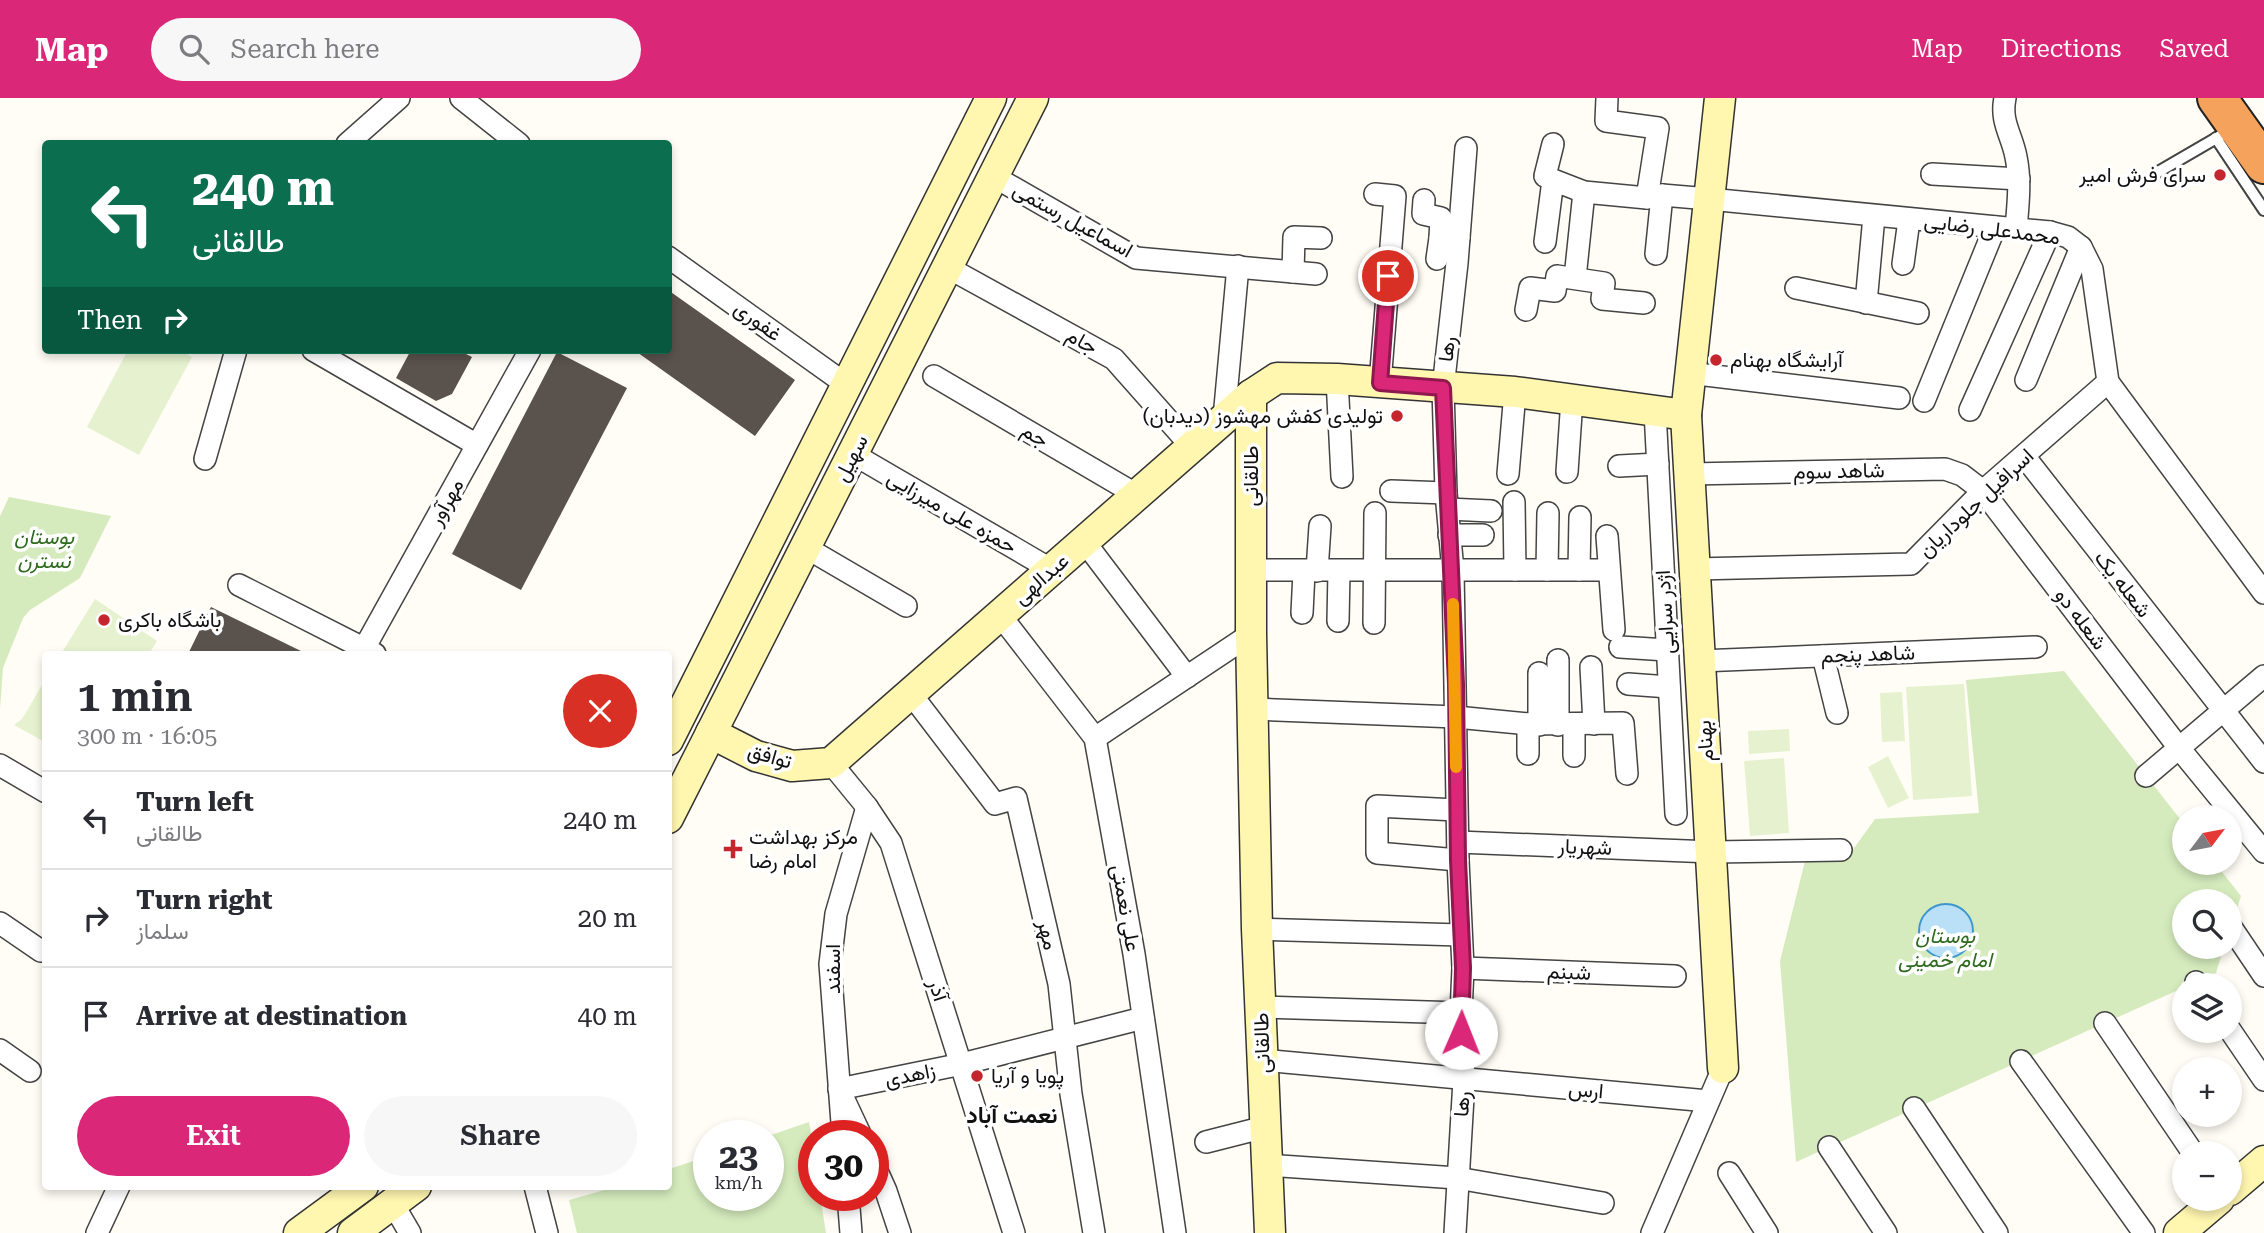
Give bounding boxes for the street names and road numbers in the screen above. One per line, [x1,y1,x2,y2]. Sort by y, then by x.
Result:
street label: اسماعیل رستمی [1008,177,1137,264]
street label: محمدعلی رضایی [1922,209,2061,250]
street label: غفوری [729,296,786,347]
street label: جام [1061,323,1102,361]
street label: رها [1434,335,1461,363]
street label: جم [1016,418,1053,454]
street label: سهیل [829,431,874,486]
street label: اسرافیل جلوداریان [1913,444,2039,563]
street label: طالقانی [1239,446,1263,506]
street label: شاهد سوم [1793,458,1885,486]
street label: حمزه علی میرزایی [883,465,1021,560]
street label: مهرآور [423,474,469,531]
street label: شعله یک [2090,546,2156,622]
street label: عبدالهی [1009,549,1074,610]
street label: اژدر سرایی [1651,569,1680,655]
street label: شعله دو [2049,583,2112,655]
street label: شاهد پنجم [1820,640,1916,670]
street label: بهنام [1692,719,1720,763]
street label: توافق [745,738,795,775]
street label: شهریار [1556,834,1613,861]
street label: علی نعمتی [1107,863,1145,953]
street label: مهر [1032,917,1063,952]
street label: اسفند [821,944,845,994]
street label: شبنم [1546,959,1592,987]
street label: آذر [922,975,953,1007]
street label: طالقانی [1249,1012,1275,1074]
street label: زاهدی [883,1058,938,1093]
street label: ارس [1567,1077,1605,1104]
street label: رها [1449,1090,1476,1118]

